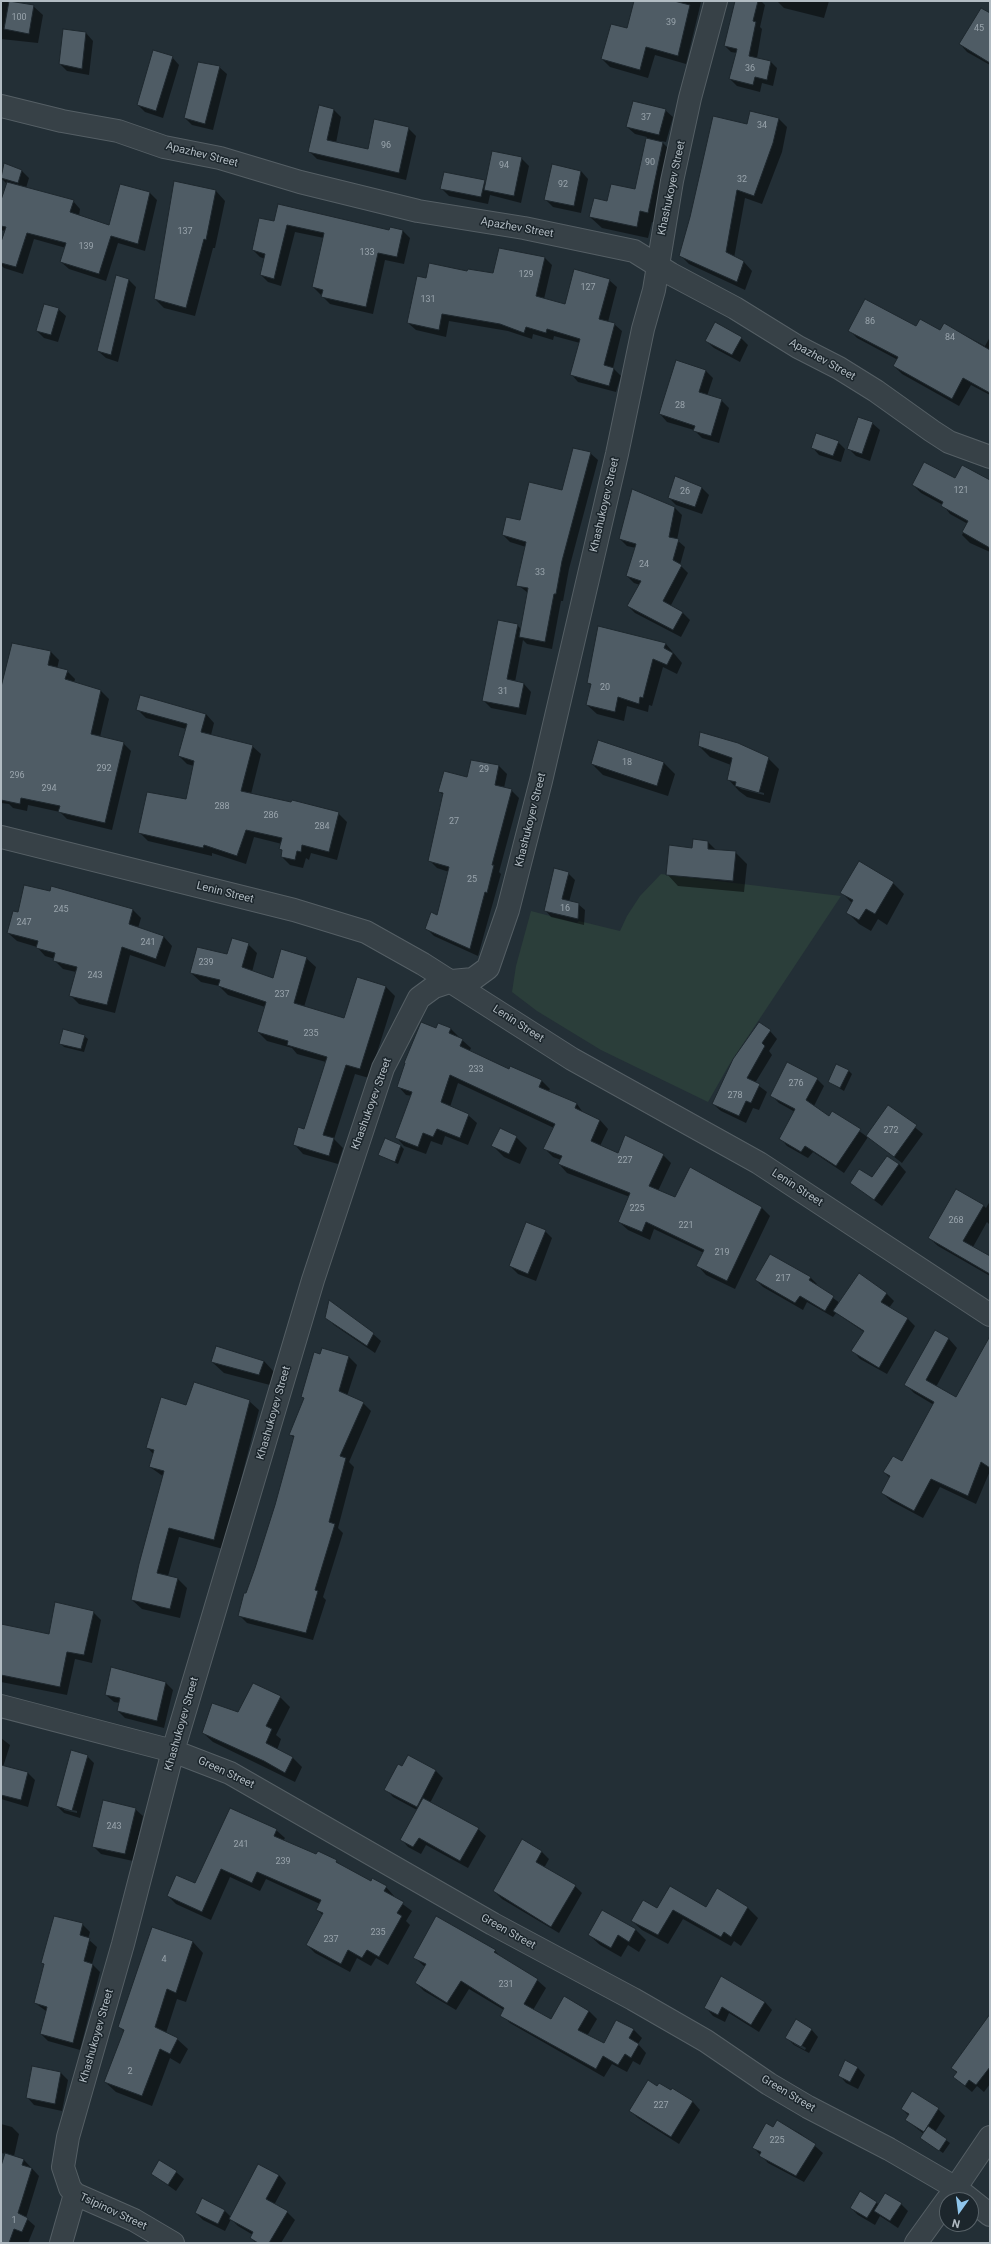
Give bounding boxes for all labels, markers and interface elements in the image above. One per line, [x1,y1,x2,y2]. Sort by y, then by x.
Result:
house number: 100 [11,13,27,23]
house number: 39 [666,18,676,28]
house number: 45 [974,24,984,34]
house number: 36 [745,64,755,74]
house number: 37 [641,113,651,123]
house number: 34 [757,121,767,131]
street label: Khashukoyev Street [656,139,688,237]
street label: Apazhev Street [165,140,239,170]
house number: 96 [381,141,391,151]
house number: 90 [645,158,655,168]
house number: 94 [499,161,509,171]
house number: 32 [737,175,747,185]
house number: 92 [558,180,568,190]
street label: Apazhev Street [480,215,554,241]
house number: 137 [177,227,193,237]
house number: 139 [78,242,94,252]
house number: 133 [359,248,375,258]
house number: 129 [518,270,534,280]
house number: 127 [580,283,596,293]
house number: 131 [420,295,436,305]
house number: 86 [865,317,875,327]
house number: 84 [945,333,955,343]
street label: Apazhev Street [787,336,857,384]
house number: 28 [675,401,685,411]
street label: Khashukoyev Street [588,457,622,553]
house number: 121 [953,486,969,496]
house number: 26 [680,487,690,497]
house number: 24 [639,560,649,570]
house number: 33 [535,568,545,578]
house number: 20 [600,683,610,693]
house number: 31 [498,687,508,697]
house number: 18 [622,758,632,768]
house number: 292 [96,764,112,774]
house number: 29 [479,765,489,775]
house number: 296 [9,771,25,781]
street label: Khashukoyev Street [513,772,549,868]
house number: 294 [41,784,57,794]
house number: 288 [214,802,230,812]
house number: 286 [263,811,279,821]
house number: 27 [449,817,459,827]
house number: 284 [314,822,330,832]
house number: 25 [467,875,477,885]
street label: Lenin Street [195,880,255,906]
house number: 16 [560,904,570,914]
house number: 245 [53,905,69,915]
house number: 247 [16,918,32,928]
house number: 241 [140,938,156,948]
house number: 239 [198,958,214,968]
house number: 243 [87,971,103,981]
house number: 237 [274,990,290,1000]
street label: Lenin Street [490,1003,546,1045]
house number: 235 [303,1029,319,1039]
street label: Khashukoyev Street [349,1056,395,1152]
house number: 233 [468,1065,484,1075]
house number: 276 [788,1079,804,1089]
house number: 278 [727,1091,743,1101]
house number: 272 [883,1126,899,1136]
house number: 227 [617,1156,633,1166]
street label: Lenin Street [769,1167,825,1209]
house number: 225 [629,1204,645,1214]
house number: 268 [948,1216,964,1226]
house number: 221 [678,1221,694,1231]
house number: 219 [714,1248,730,1258]
house number: 217 [775,1274,791,1284]
street label: Khashukoyev Street [254,1365,294,1461]
street label: Khashukoyev Street [162,1676,202,1772]
street label: Green Street [196,1754,256,1792]
house number: 243 [106,1822,122,1832]
house number: 241 [233,1840,249,1850]
house number: 239 [275,1857,291,1867]
street label: Green Street [478,1912,538,1952]
house number: 235 [370,1928,386,1938]
house number: 237 [323,1935,339,1945]
house number: 4 [161,1955,167,1965]
house number: 231 [498,1980,514,1990]
street label: Khashukoyev Street [77,1988,117,2084]
house number: 2 [127,2067,133,2077]
street label: Green Street [759,2073,817,2115]
house number: 227 [653,2101,669,2111]
house number: 225 [769,2136,785,2146]
street label: Tsipinov Street [77,2191,149,2233]
north arrow [939,2192,979,2232]
house number: 1 [11,2216,17,2226]
text: N [951,2216,962,2230]

